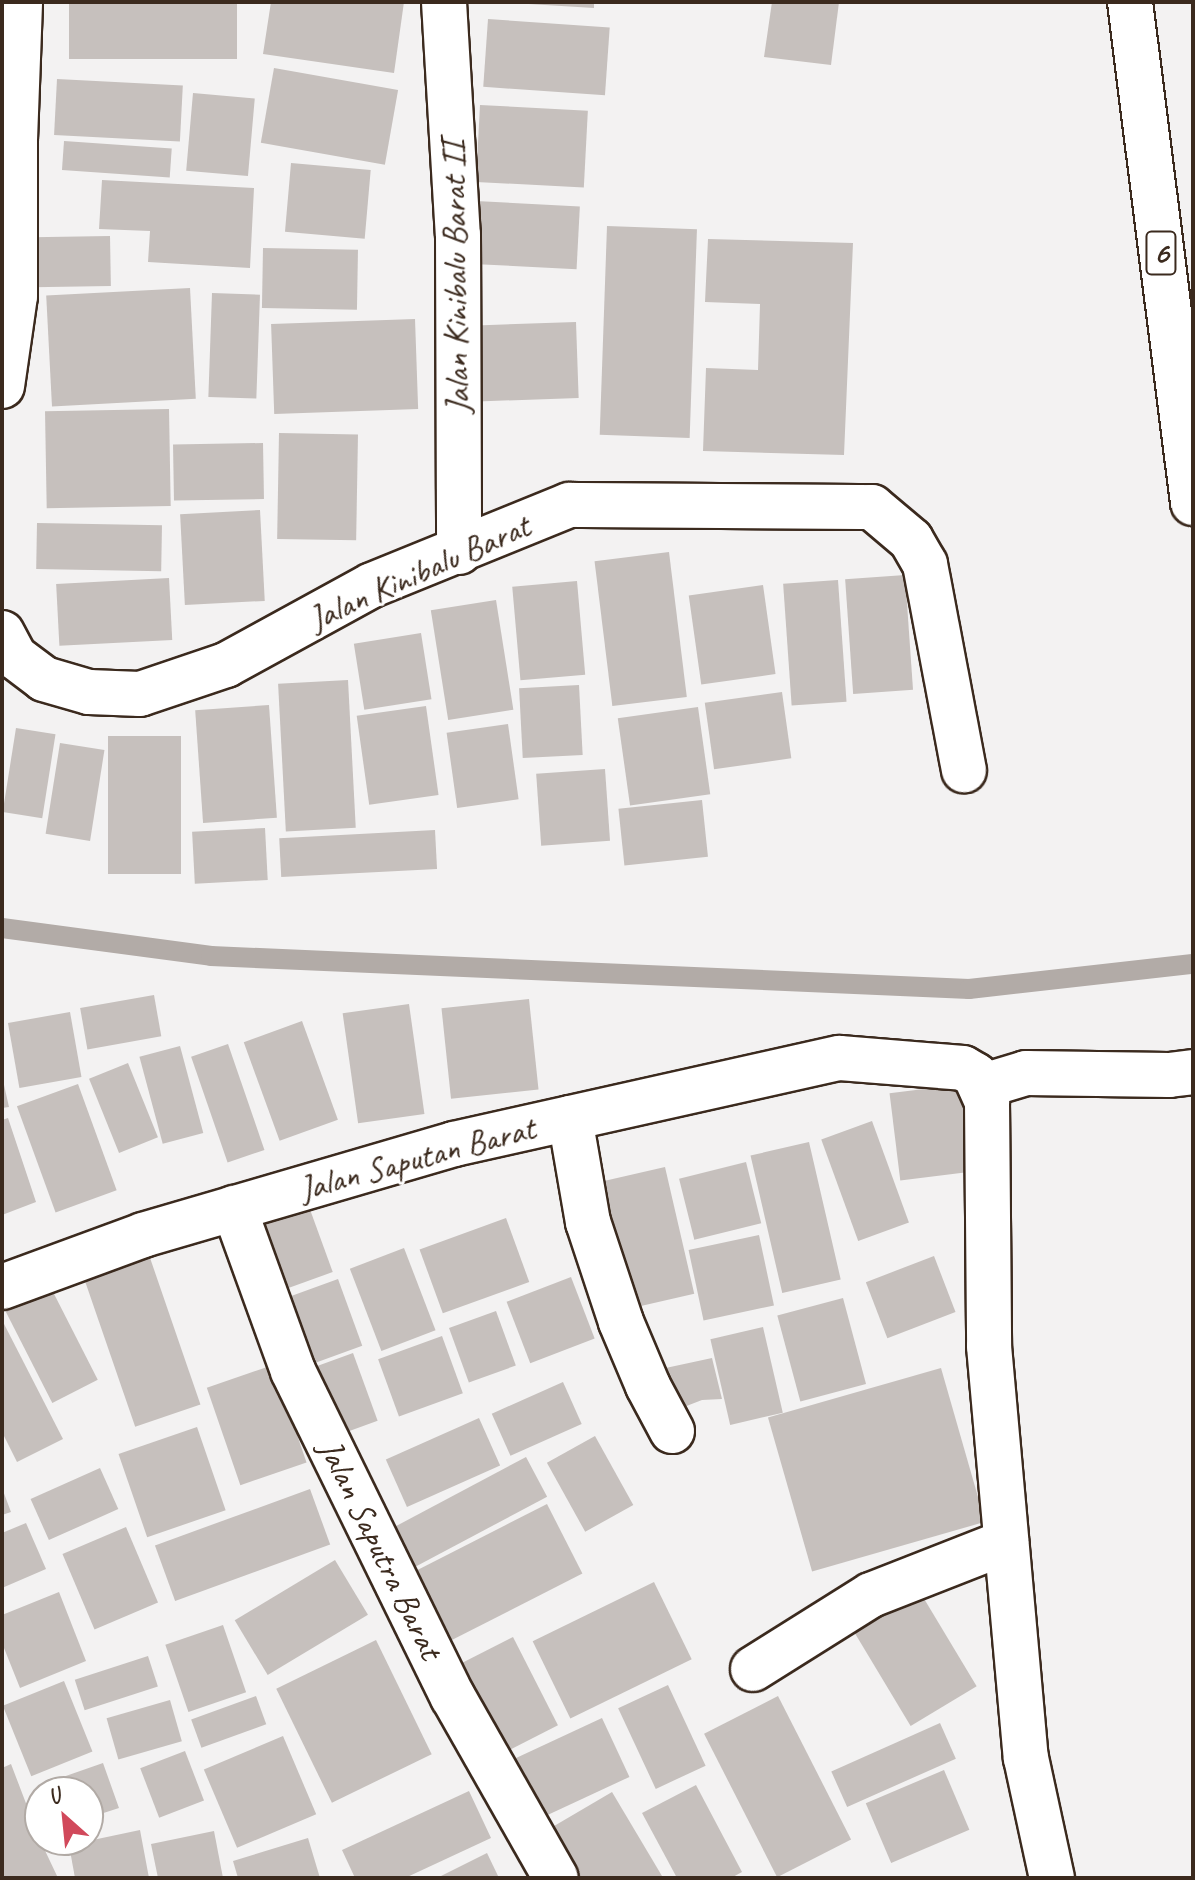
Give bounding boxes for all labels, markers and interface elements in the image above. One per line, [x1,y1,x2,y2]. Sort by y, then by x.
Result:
street label: Jalan Kinibalu Barat II [432,140,478,414]
road number: 6 [1145,225,1177,281]
street label: Jalan Kinibalu Barat [302,505,536,639]
street label: Jalan Saputan Barat [295,1107,539,1209]
street label: Jalan Saputra Barat [310,1432,452,1666]
north arrow [24,1776,104,1856]
text: U [43,1782,65,1811]

